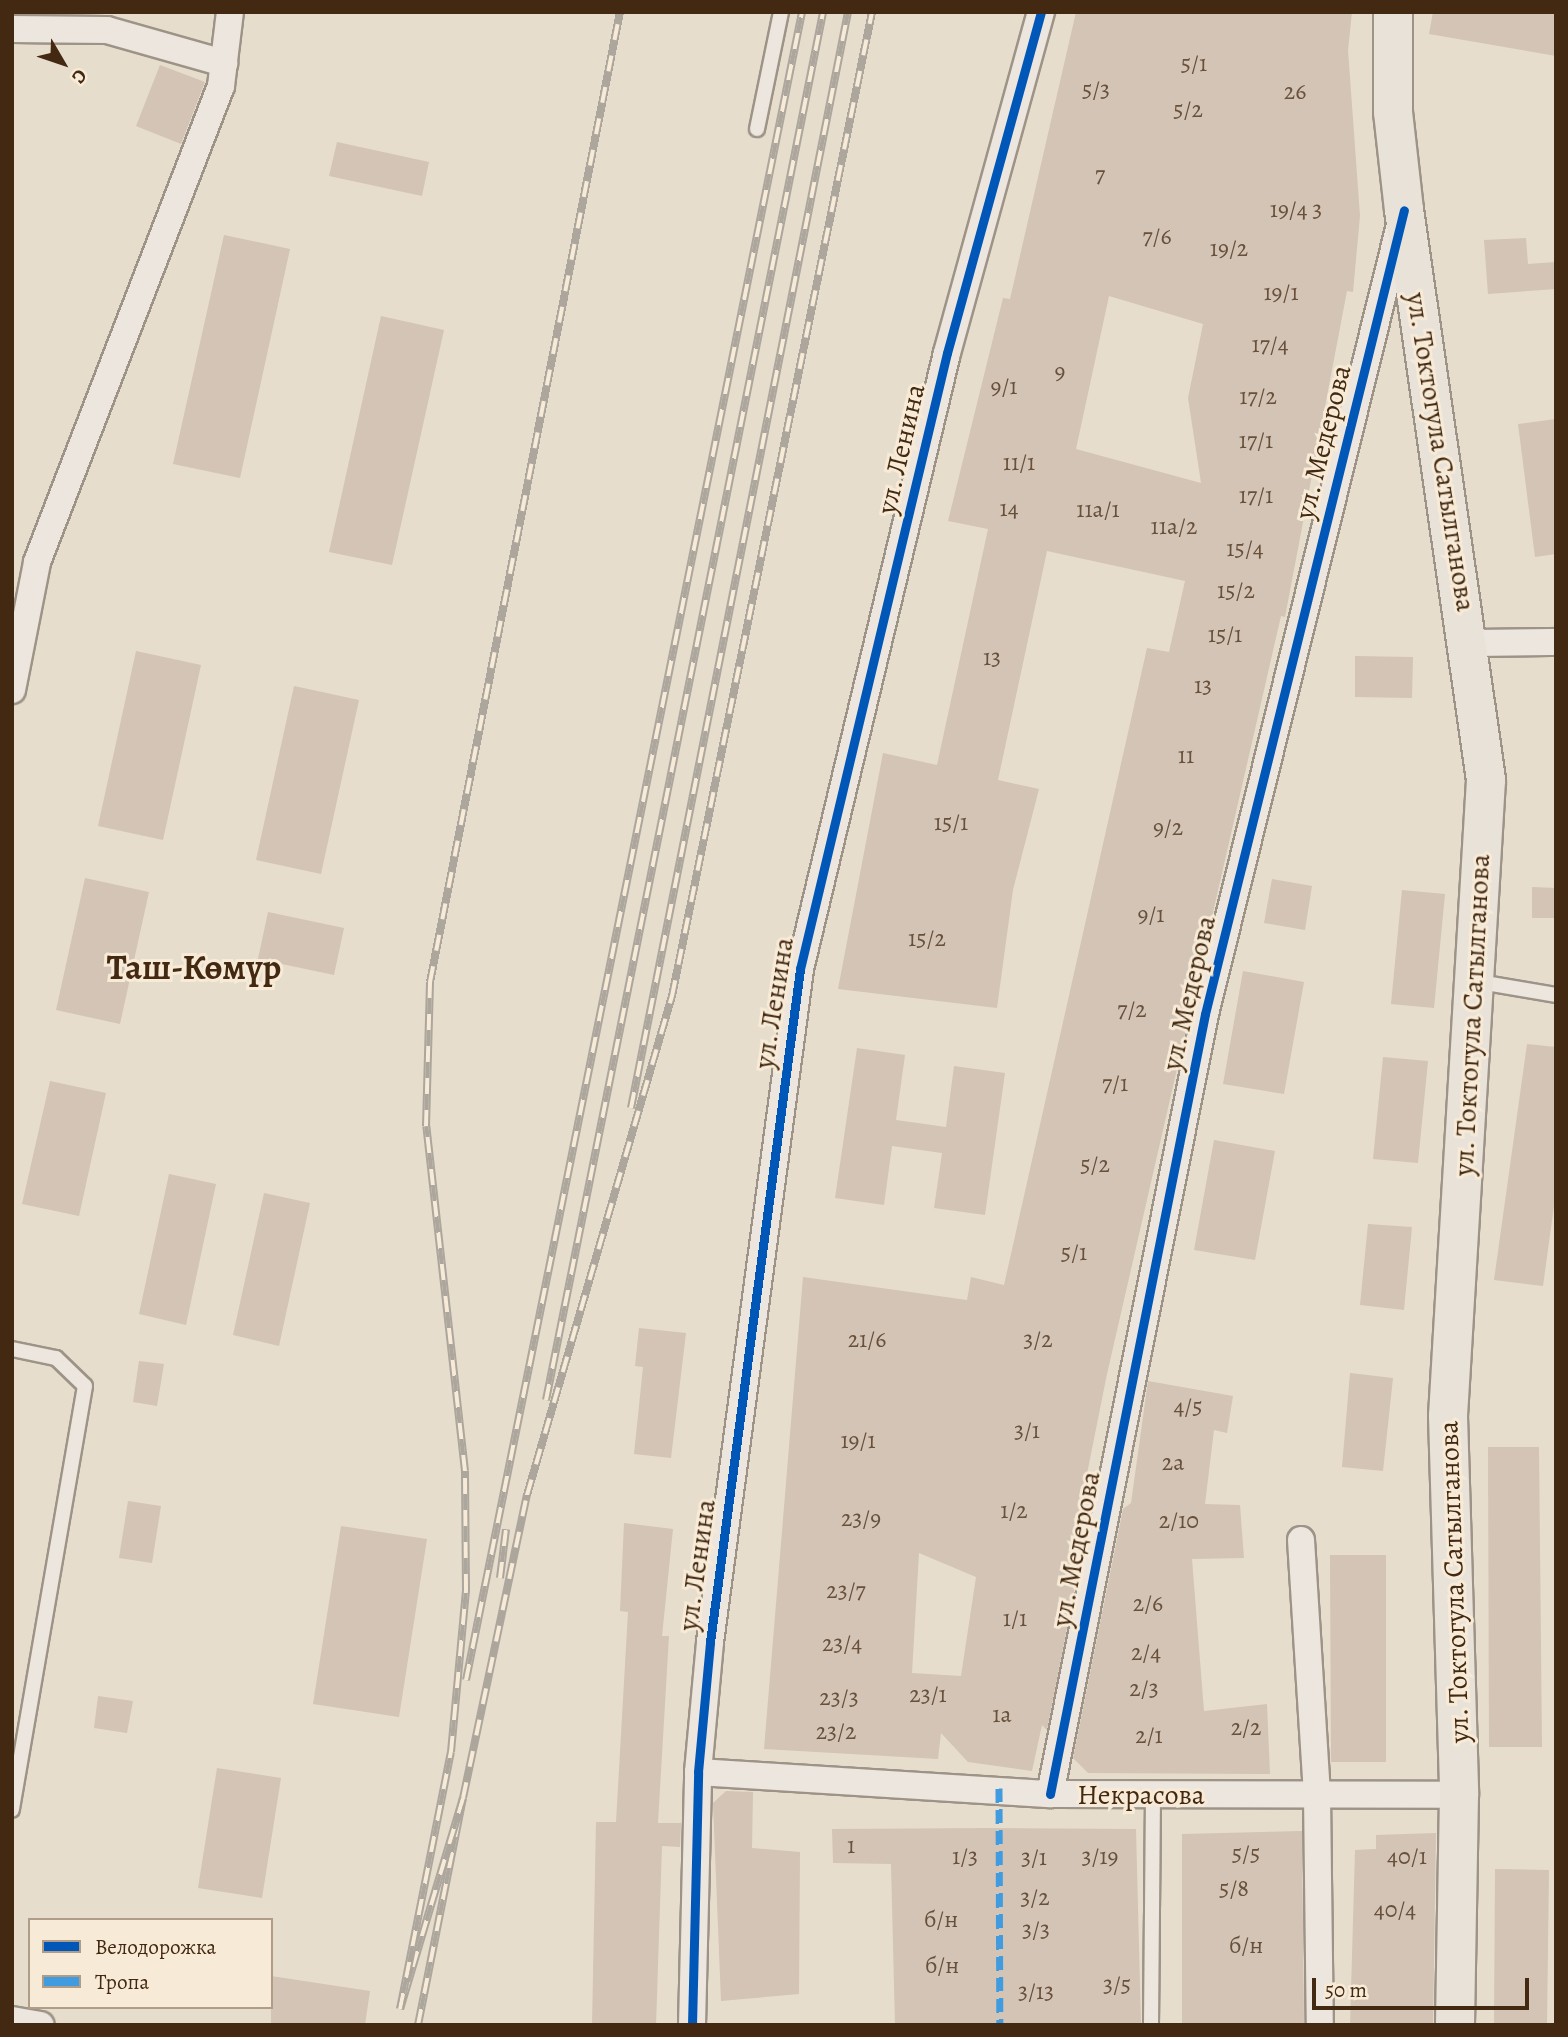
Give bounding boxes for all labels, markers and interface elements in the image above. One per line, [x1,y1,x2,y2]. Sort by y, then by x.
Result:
north arrow [28,28,98,98]
house number: 5/1 [1181,50,1207,78]
text: С [66,63,93,89]
house number: 5/3 [1082,76,1110,104]
house number: 26 [1284,78,1306,106]
house number: 5/2 [1173,96,1203,124]
house number: 7 [1095,161,1105,189]
house number: 19/4 3 [1270,196,1322,224]
house number: 7/6 [1142,223,1172,251]
house number: 19/2 [1210,235,1248,263]
house number: 19/1 [1263,279,1299,307]
street label: ул. Токтогула Сатылганова [1399,290,1483,614]
house number: 17/4 [1251,331,1289,359]
house number: 9 [1055,358,1065,386]
street label: ул. Медерова [1288,361,1358,523]
house number: 9/1 [990,373,1018,401]
street label: ул. Ленина [870,380,932,518]
house number: 17/2 [1239,383,1277,411]
house number: 17/1 [1239,427,1273,455]
house number: 11/1 [1003,449,1035,477]
house number: 17/1 [1239,482,1273,510]
house number: 14 [999,495,1019,523]
house number: 11а/1 [1076,496,1120,524]
house number: 11а/2 [1151,513,1197,541]
house number: 15/4 [1226,535,1264,563]
house number: 15/2 [1217,577,1255,605]
house number: 15/1 [1208,621,1242,649]
house number: 13 [983,644,1001,672]
house number: 13 [1194,672,1212,700]
house number: 11 [1178,742,1194,770]
house number: 15/1 [934,809,968,837]
house number: 9/2 [1153,814,1183,842]
street label: ул. Токтогула Сатылганова [1447,853,1497,1177]
house number: 9/1 [1137,901,1165,929]
street label: ул. Медерова [1155,912,1223,1074]
house number: 15/2 [908,925,946,953]
street label: ул. Ленина [747,935,801,1071]
district label: Таш-Көмүр [107,946,281,988]
house number: 7/2 [1117,996,1147,1024]
house number: 7/1 [1102,1070,1128,1098]
house number: 5/2 [1080,1151,1110,1179]
house number: 5/1 [1061,1239,1087,1267]
house number: 21/6 [848,1326,886,1354]
house number: 3/2 [1023,1326,1053,1354]
house number: 4/5 [1173,1393,1203,1421]
house number: 3/1 [1014,1417,1040,1445]
street label: ул. Токтогула Сатылганова [1432,1420,1476,1744]
house number: 19/1 [840,1427,876,1455]
house number: 2а [1162,1449,1184,1477]
street label: ул. Медерова [1044,1468,1108,1630]
street label: ул. Ленина [671,1497,723,1633]
house number: 1/2 [1000,1497,1028,1525]
house number: 23/9 [841,1505,881,1533]
house number: 2/10 [1159,1507,1199,1535]
house number: 23/7 [826,1577,866,1605]
house number: 2/6 [1133,1590,1163,1618]
house number: 1/1 [1003,1605,1027,1633]
house number: 23/4 [822,1630,862,1658]
house number: 2/4 [1131,1639,1161,1667]
house number: 2/3 [1129,1675,1159,1703]
house number: 23/1 [909,1681,947,1709]
house number: 23/3 [819,1684,859,1712]
house number: 1а [992,1701,1012,1729]
house number: 2/2 [1231,1714,1261,1742]
house number: 23/2 [816,1718,856,1746]
house number: 2/1 [1135,1722,1163,1750]
street label: Некрасова [1077,1778,1205,1812]
house number: 1 [847,1832,855,1860]
house number: 5/5 [1232,1840,1260,1868]
house number: 1/3 [952,1843,978,1871]
house number: 3/19 [1081,1843,1119,1871]
house number: 40/1 [1387,1843,1427,1871]
house number: 3/1 [1021,1844,1047,1872]
house number: 5/8 [1219,1875,1249,1903]
house number: 3/2 [1020,1884,1050,1912]
house number: 40/4 [1374,1896,1416,1924]
house number: б/н [924,1906,958,1934]
house number: 3/3 [1022,1916,1050,1944]
legend [28,1918,273,2009]
house number: б/н [1229,1932,1263,1960]
text: Велодорожка [95,1933,216,1961]
house number: б/н [925,1952,959,1980]
scale bar [1316,1964,1533,2008]
text: Тропа [95,1968,149,1996]
house number: 3/5 [1103,1971,1131,1999]
text: 50 m [1325,1976,1367,2004]
house number: 3/13 [1018,1978,1054,2006]

